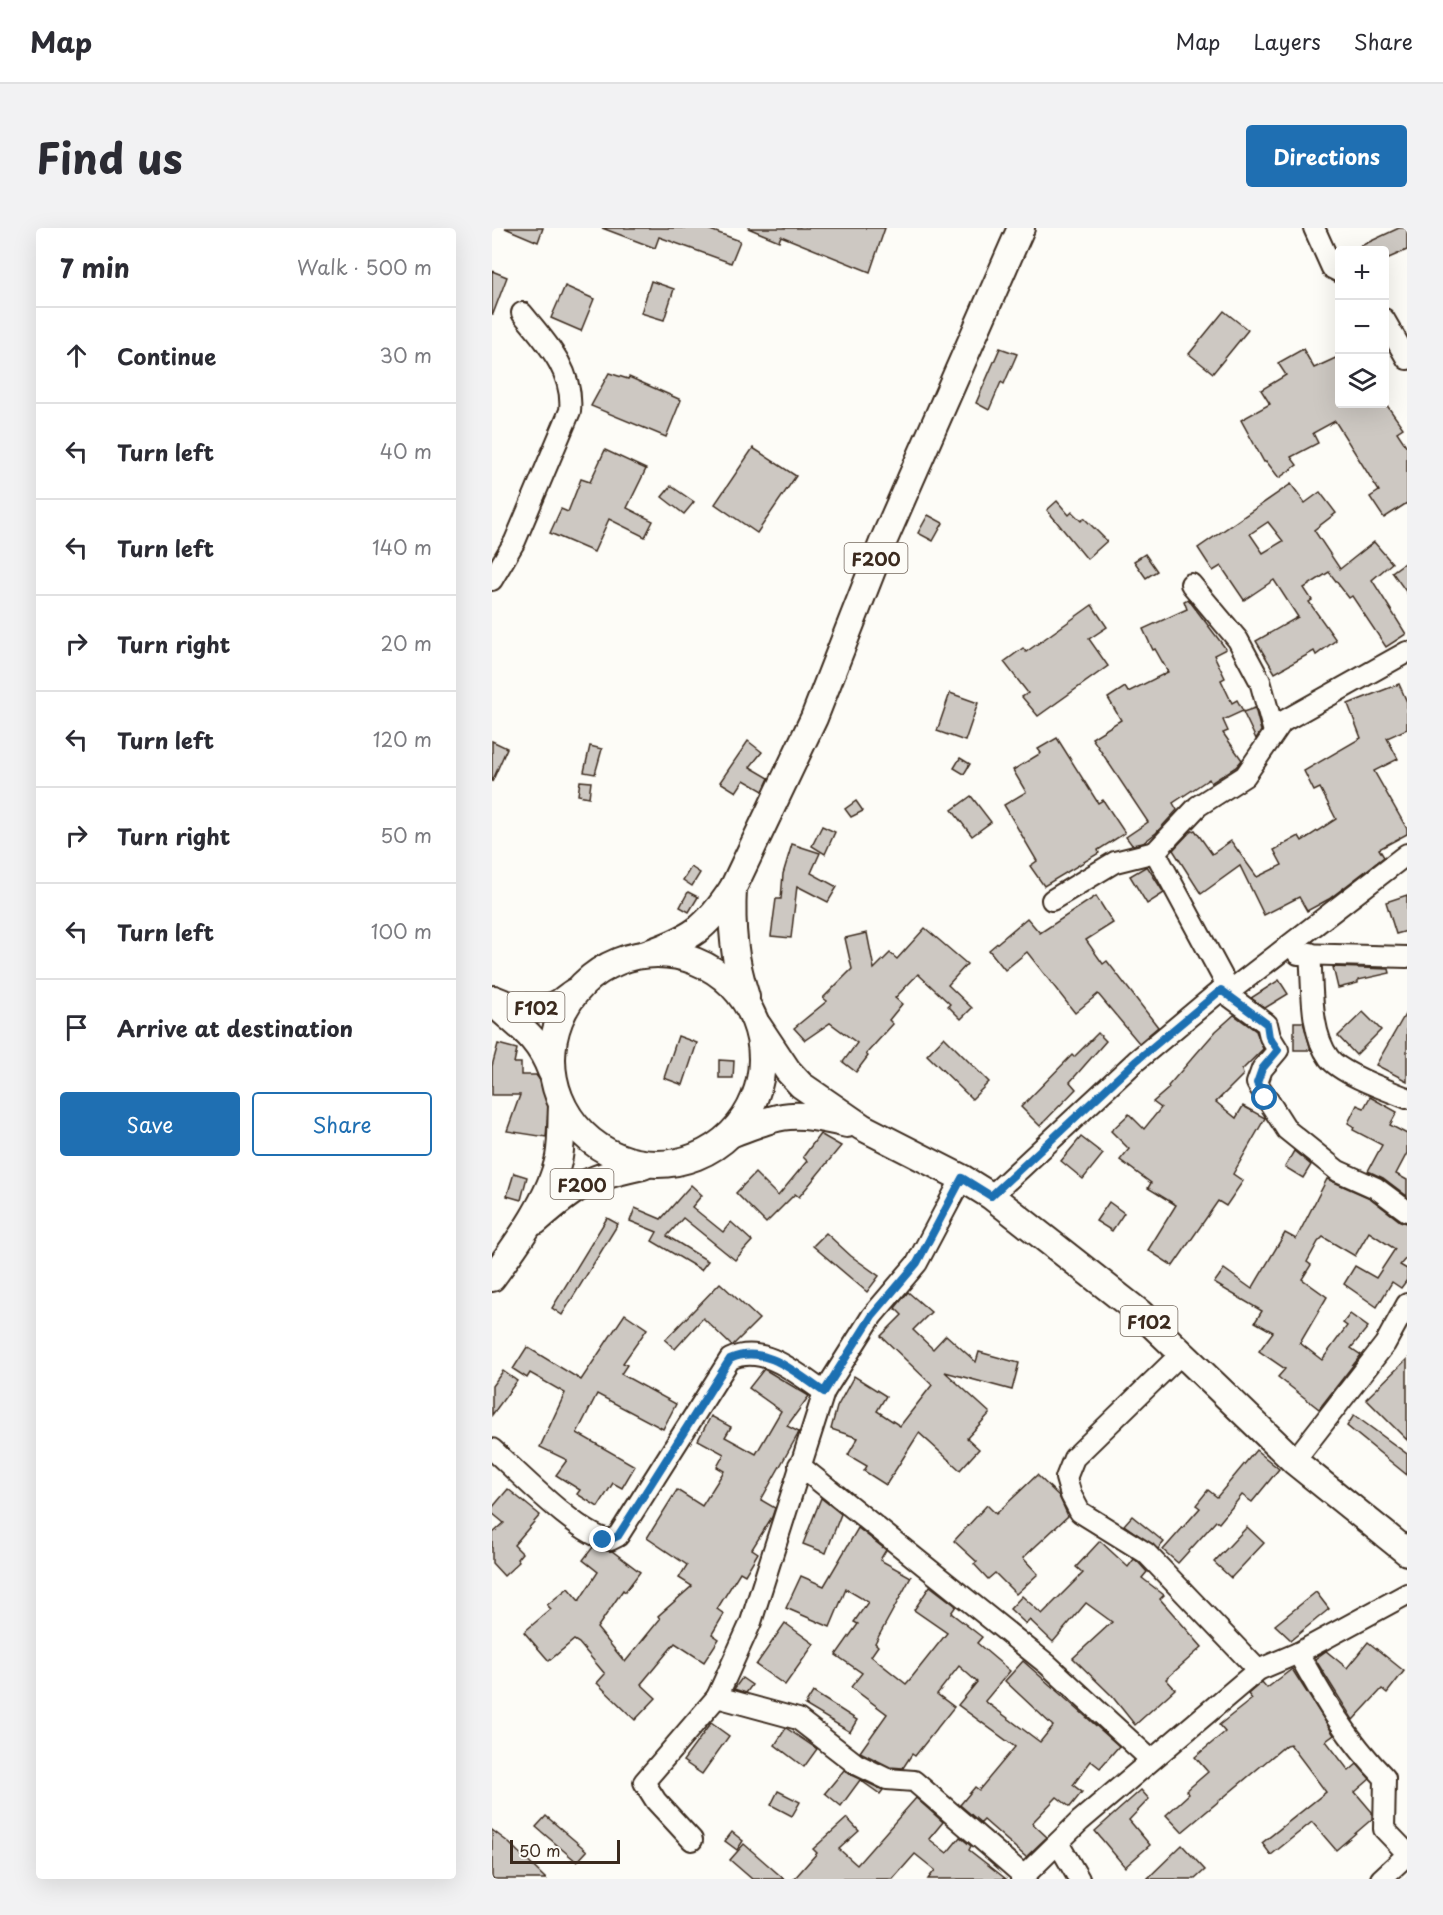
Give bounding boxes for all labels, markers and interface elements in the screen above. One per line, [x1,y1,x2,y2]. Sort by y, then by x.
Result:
text: Map [30,20,92,63]
text: Map [1176,25,1220,57]
text: Layers [1253,25,1321,57]
text: Share [1354,25,1413,57]
text: Find us [36,125,183,188]
button: Directions [1246,125,1407,187]
map controls [1335,246,1389,408]
button: + [1335,246,1389,300]
text: 7 min [60,248,130,287]
text: Walk · 500 m [297,252,432,282]
button: − [1335,300,1389,354]
icon: ahead [60,339,93,372]
text: Continue [117,339,216,372]
text: 30 m [379,340,432,370]
button: layers [1335,354,1389,408]
icon: left [60,435,93,468]
text: Turn left [117,435,214,468]
text: 40 m [380,436,432,466]
icon: left [60,531,93,564]
text: Turn left [117,531,214,564]
text: 140 m [372,532,432,562]
road number: F200 [844,543,908,573]
icon: right [60,627,93,660]
text: Turn right [117,627,230,660]
text: 20 m [380,628,432,658]
icon: left [60,723,93,756]
text: Turn left [117,723,214,756]
text: 120 m [373,724,432,754]
icon: right [60,819,93,852]
text: Turn right [117,819,230,852]
text: 50 m [380,820,432,850]
icon: left [60,915,93,948]
text: Turn left [117,915,214,948]
text: 100 m [371,916,432,946]
road number: F102 [507,992,564,1022]
icon: arrive [60,1011,93,1044]
text: Arrive at destination [117,1011,353,1044]
route start [1251,1084,1277,1110]
button: Save [60,1092,240,1156]
button: Share [252,1092,432,1156]
road number: F200 [550,1169,614,1199]
road number: F102 [1120,1306,1178,1336]
route end [589,1526,615,1552]
scale bar [510,1837,620,1864]
text: 50 m [519,1838,560,1862]

